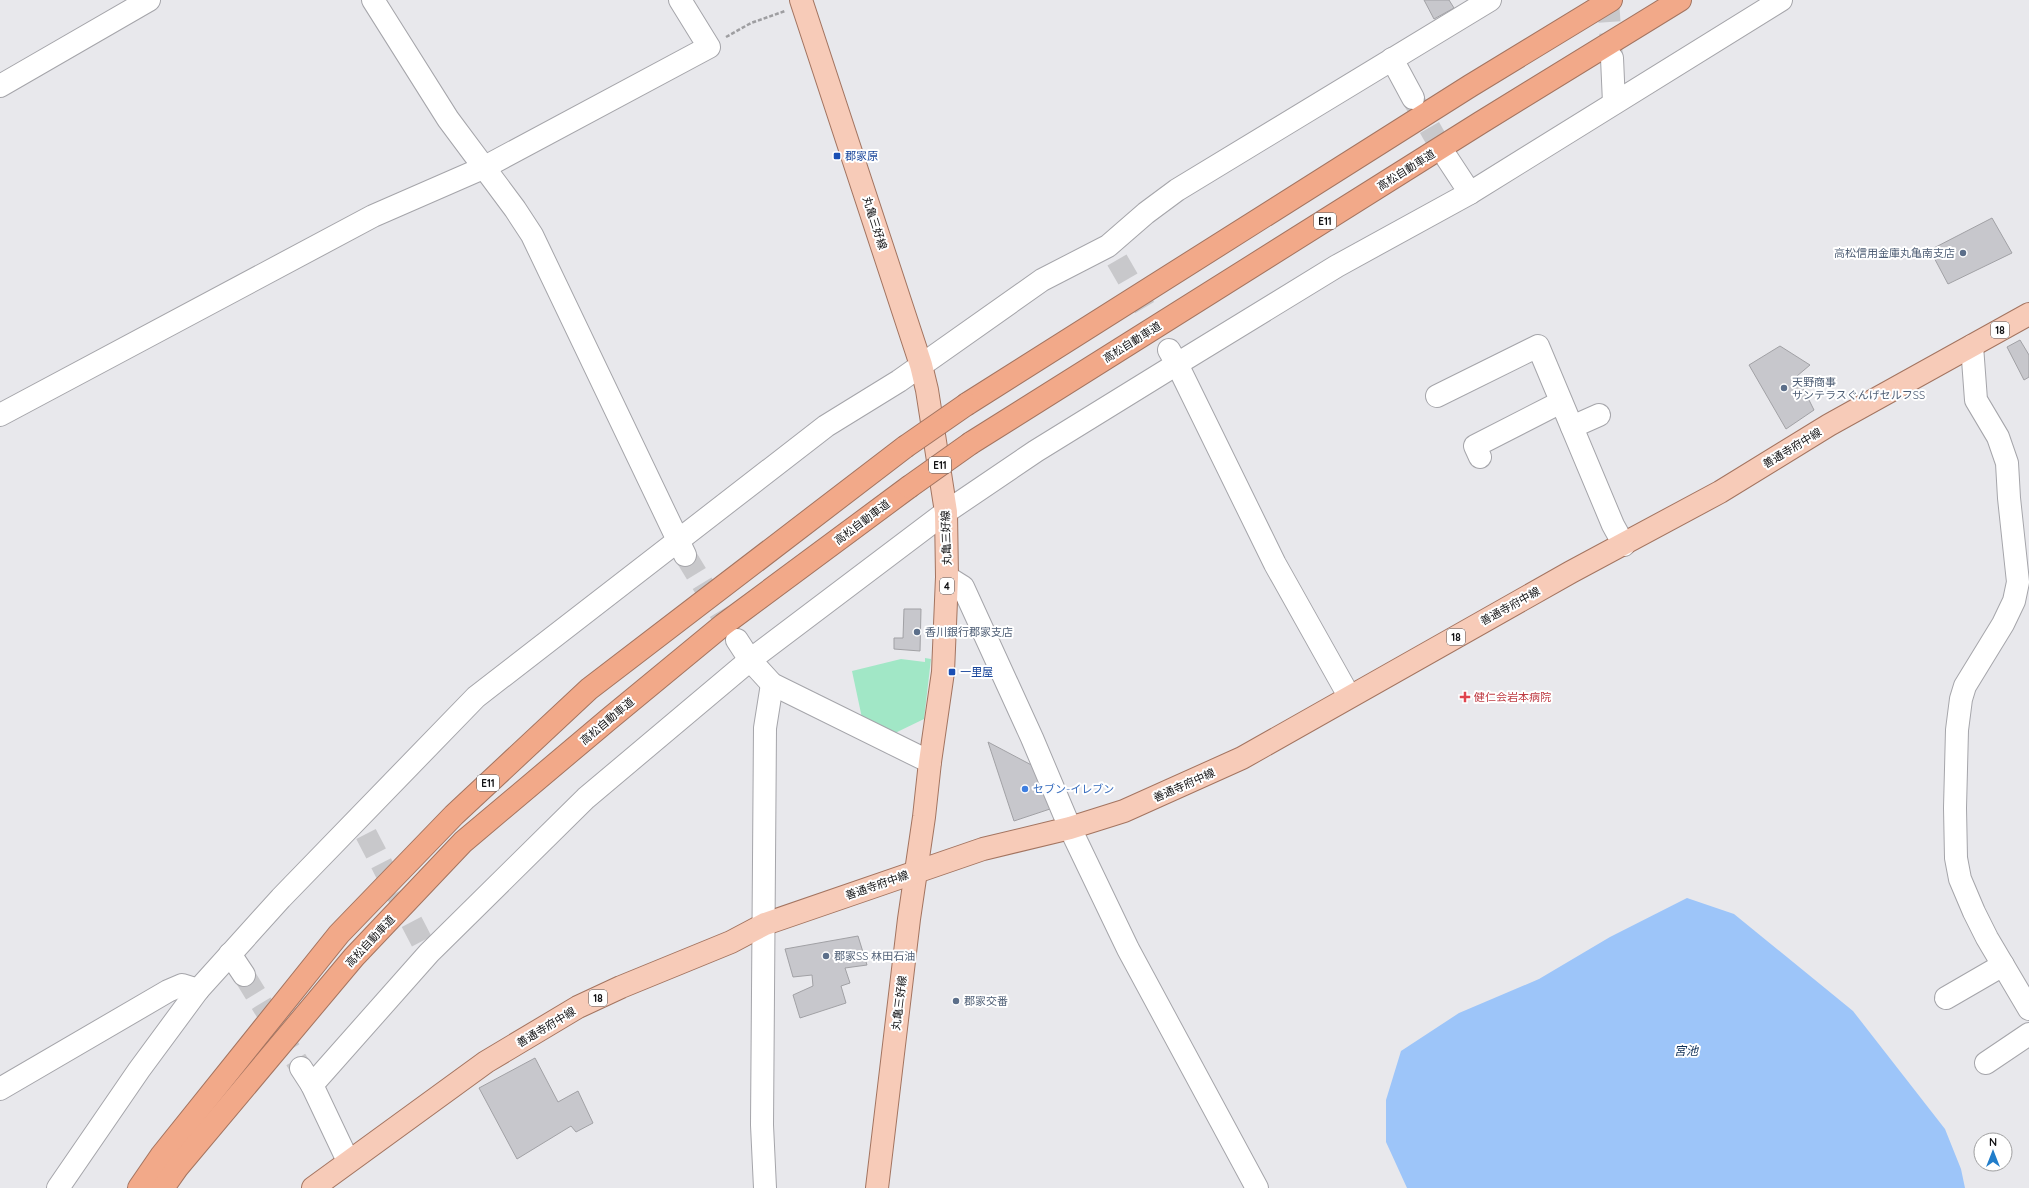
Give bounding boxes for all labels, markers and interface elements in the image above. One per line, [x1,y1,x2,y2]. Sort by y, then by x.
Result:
street label: 高松自動車道 [1374,147,1438,193]
place label: 郡家原 [845,149,878,163]
marker: 郡家原 [832,151,842,161]
street label: 丸亀三好線 [860,195,890,251]
road number: E11 [1314,213,1336,229]
place label: 高松信用金庫丸亀南支店 [1834,246,1955,260]
marker: 高松信用金庫丸亀南支店 [1958,248,1968,258]
street label: 高松自動車道 [1100,319,1164,365]
road number: 18 [1991,322,2009,338]
place label: 天野商事 サンテラスぐんげセルフSS [1792,375,1925,402]
marker: 天野商事 サンテラスぐんげセルフSS [1779,383,1789,393]
street label: 善通寺府中線 [1760,425,1824,471]
road number: E11 [929,457,951,473]
street label: 高松自動車道 [831,497,893,547]
street label: 丸亀三好線 [938,510,954,566]
road number: 4 [940,578,954,594]
street label: 善通寺府中線 [1478,584,1542,628]
place label: 香川銀行郡家支店 [925,625,1013,639]
marker: 香川銀行郡家支店 [912,627,922,637]
road number: 18 [1447,629,1465,645]
place label: 一里屋 [960,665,993,679]
marker: 一里屋 [947,667,957,677]
place label: 健仁会岩本病院 [1474,690,1551,704]
marker: 健仁会岩本病院 [1459,691,1471,703]
street label: 高松自動車道 [577,694,637,748]
street label: 善通寺府中線 [1151,765,1217,805]
road number: E11 [477,775,499,791]
place label: セブン-イレブン [1033,782,1114,796]
marker: セブン-イレブン [1020,784,1030,794]
street label: 善通寺府中線 [844,868,910,902]
street label: 高松自動車道 [342,912,398,970]
place label: 郡家SS 林田石油 [834,949,915,963]
marker: 郡家SS 林田石油 [821,951,831,961]
street label: 丸亀三好線 [889,975,909,1031]
road number: 18 [589,990,607,1006]
place label: 郡家交番 [964,994,1008,1008]
marker: 郡家交番 [951,996,961,1006]
street label: 善通寺府中線 [514,1004,578,1050]
water label: 宮池 [1674,1043,1699,1058]
north arrow [1973,1132,2013,1172]
text: N [1989,1135,1997,1149]

